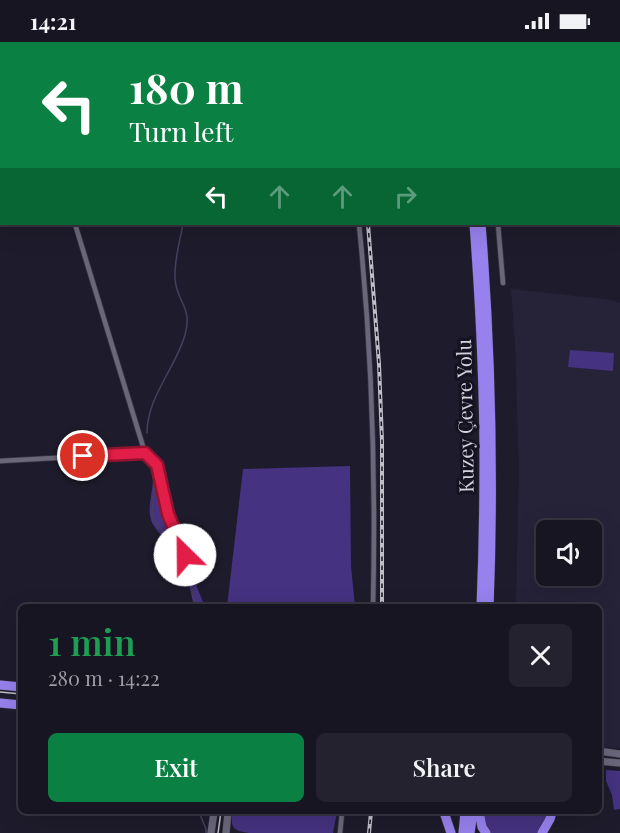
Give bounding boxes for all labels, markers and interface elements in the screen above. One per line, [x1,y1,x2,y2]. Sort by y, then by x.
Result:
text: 14:21 [30,6,76,36]
text: 180 m [129,59,244,115]
icon: left [30,66,108,144]
text: Turn left [129,113,233,149]
icon: left [200,180,233,213]
icon: ahead [263,180,296,213]
icon: ahead [326,180,359,213]
icon: right [389,180,422,213]
street label: Kuzey Çevre Yolu [449,339,479,493]
pin [57,430,108,481]
icon: arrive [66,439,99,472]
map controls [536,520,602,586]
button: sound [536,520,602,586]
position arrow [153,523,217,587]
text: 1 min [48,617,136,665]
button: close [509,624,572,687]
text: 280 m · 14:22 [48,664,160,691]
button: Exit [48,733,304,802]
button: Share [316,733,572,802]

